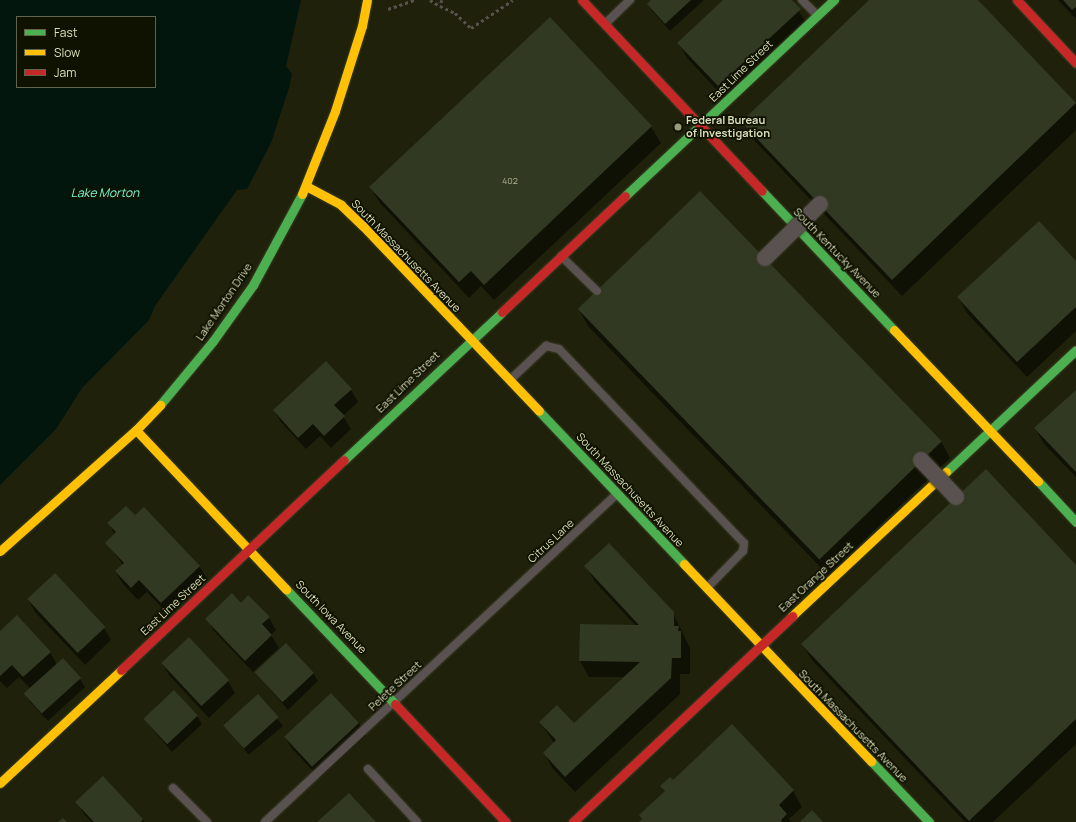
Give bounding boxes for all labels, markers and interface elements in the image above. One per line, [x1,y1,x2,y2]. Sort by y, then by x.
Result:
legend [16,16,156,88]
text: Fast [54,24,78,41]
street label: East Lime Street [707,37,775,105]
text: Slow [54,44,80,61]
text: Jam [54,64,76,81]
place label: Federal Bureau of Investigation [686,114,770,140]
marker: Federal Bureau of Investigation [673,122,683,132]
house number: 402 [502,176,518,186]
water label: Lake Morton [71,186,139,200]
street label: South Massachusetts Avenue [349,197,463,315]
street label: South Kentucky Avenue [791,205,883,301]
street label: Lake Morton Drive [193,261,255,343]
street label: East Lime Street [374,348,442,416]
street label: South Massachusetts Avenue [574,430,686,550]
street label: Citrus Lane [525,516,577,566]
street label: East Orange Street [776,539,856,615]
street label: East Lime Street [138,572,208,638]
street label: South Iowa Avenue [293,578,369,656]
street label: Pelete Street [366,658,424,714]
street label: South Massachusetts Avenue [796,667,910,785]

